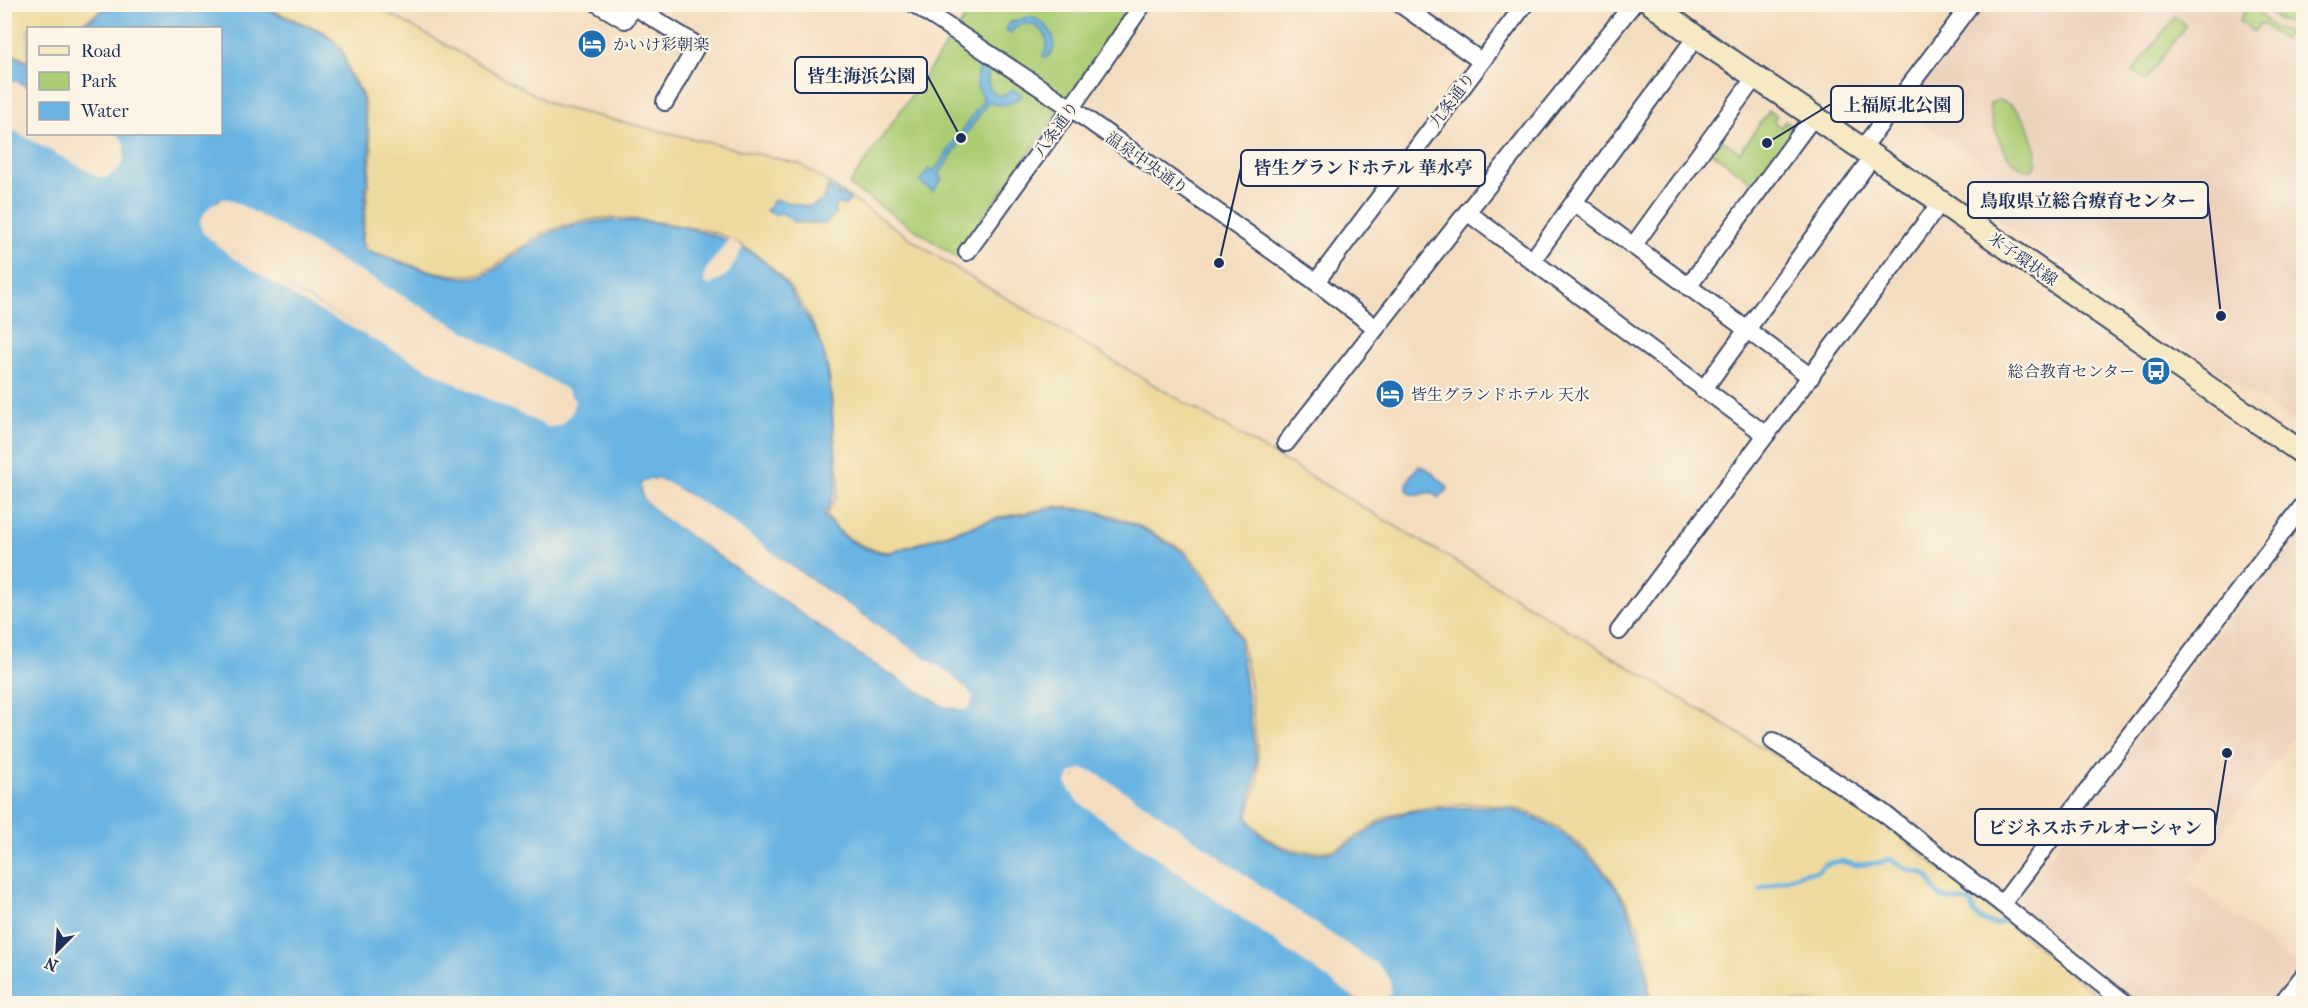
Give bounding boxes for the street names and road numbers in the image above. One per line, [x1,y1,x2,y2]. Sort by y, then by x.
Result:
street label: 九条通り [1425,69,1479,131]
street label: 八条通り [1030,98,1082,160]
street label: 温泉中央通り [1102,128,1192,198]
street label: 米子環状線 [1985,228,2061,290]

